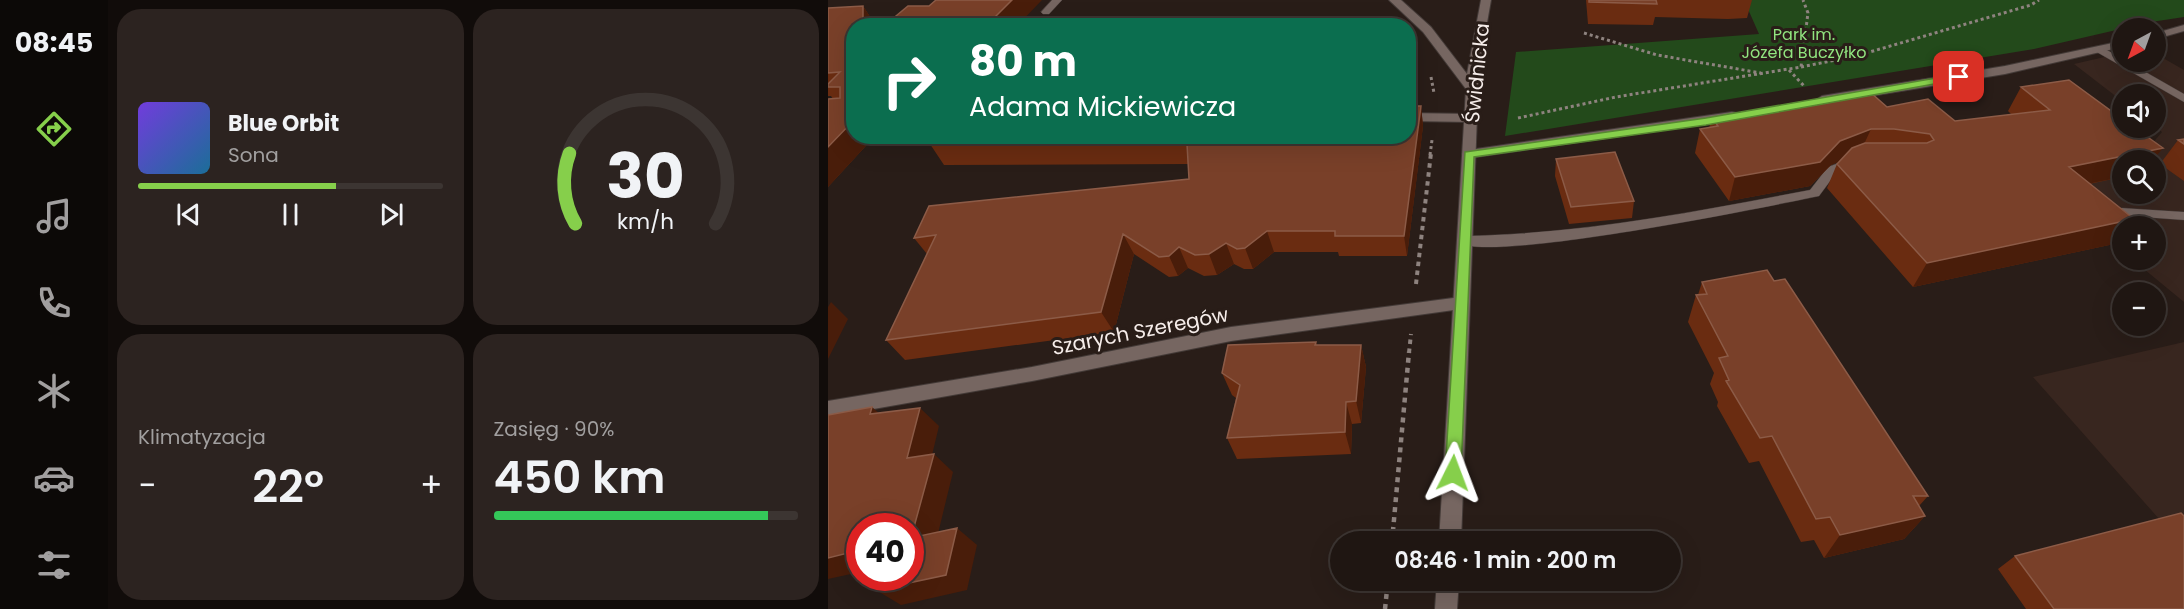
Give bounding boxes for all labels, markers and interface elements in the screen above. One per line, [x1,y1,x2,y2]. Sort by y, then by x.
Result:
north arrow [2112,18,2166,72]
map controls [2112,18,2166,336]
street label: Świdnicka [1458,22,1496,124]
park label: Park im. Józefa Buczyłko [1742,23,1866,64]
text: 08:45 [15,24,93,61]
text: 80 m [969,32,1077,91]
icon: right [870,42,948,120]
pin [1933,51,1984,102]
icon: arrive [1942,60,1975,93]
button: sound [2112,84,2166,138]
text: Adama Mickiewicza [969,88,1236,125]
icon: directions [33,108,75,150]
text: Blue Orbit [228,108,339,139]
text: 30 [607,132,685,220]
text: Sona [228,141,279,169]
button: search [2112,150,2166,204]
icon: music [33,195,75,237]
icon: previous [172,198,205,231]
icon: pause [274,198,307,231]
icon: next [375,198,408,231]
text: km/h [617,206,674,237]
button: + [2112,216,2166,270]
icon: phone [33,282,75,324]
button: − [2112,282,2166,336]
street label: Szarych Szeregów [1049,300,1231,362]
icon: climate [33,370,75,412]
text: Zasięg · 90% [494,415,614,443]
text: Klimatyzacja [138,423,266,451]
position arrow [1421,441,1485,505]
text: 450 km [494,446,665,509]
text: 22° [252,455,324,518]
icon: car [33,457,75,499]
text: − [138,462,156,509]
text: + [420,462,443,509]
speed limit sign: 40 [846,513,924,591]
icon: filters [33,544,75,586]
text: 08:46 · 1 min · 200 m [1395,545,1616,576]

